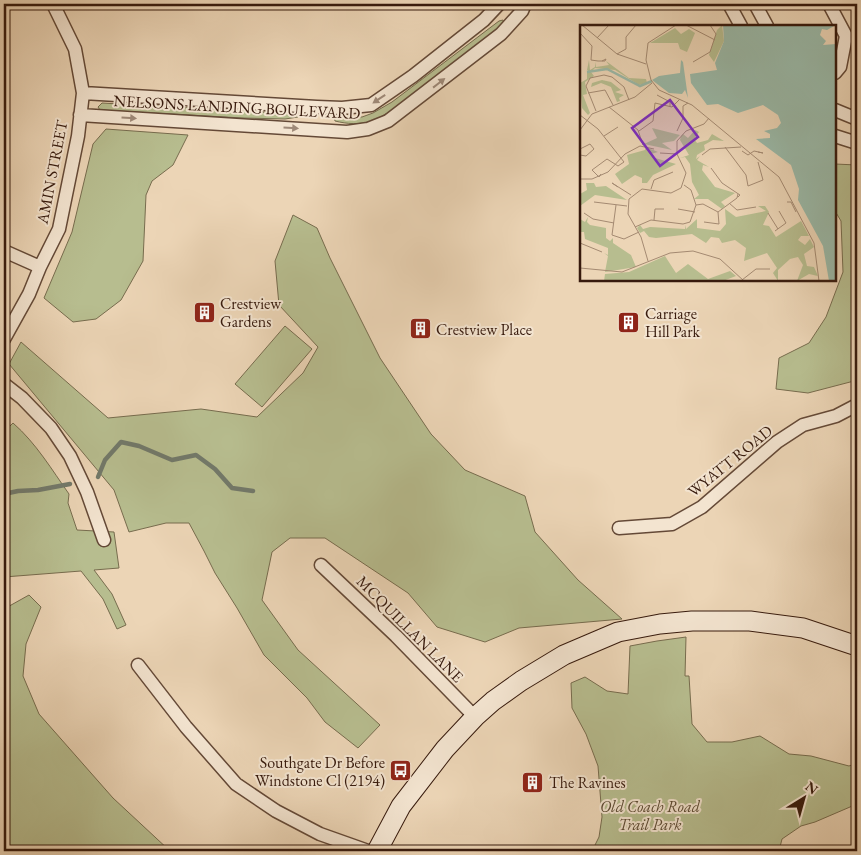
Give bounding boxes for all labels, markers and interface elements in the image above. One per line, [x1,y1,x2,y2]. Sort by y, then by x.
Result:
inset map [580,25,836,281]
one-way arrow [432,77,445,88]
street label: NELSONS LANDING BOULEVARD [113,90,361,124]
one-way arrow [372,94,386,104]
one-way arrow [121,114,137,122]
street label: AMIN STREET [31,118,72,227]
one-way arrow [283,125,299,133]
place label: Crestview Gardens [220,293,282,332]
building icon: Crestview Gardens [192,300,216,324]
place label: Carriage Hill Park [645,303,701,342]
building icon: Carriage Hill Park [617,310,641,334]
building icon: Crestview Place [408,317,432,341]
place label: Crestview Place [436,319,532,340]
street label: WYATT ROAD [683,420,777,502]
street label: MCQUILLAN LANE [352,571,468,687]
place label: Southgate Dr Before Windstone Cl (2194) [255,752,385,791]
bus stop icon: Southgate Dr Before Windstone Cl (2194) [389,759,413,783]
building icon: The Ravines [521,770,545,794]
place label: The Ravines [549,772,626,793]
north arrow [778,772,828,822]
text: N [802,777,822,799]
park label: Old Coach Road Trail Park [600,796,701,835]

